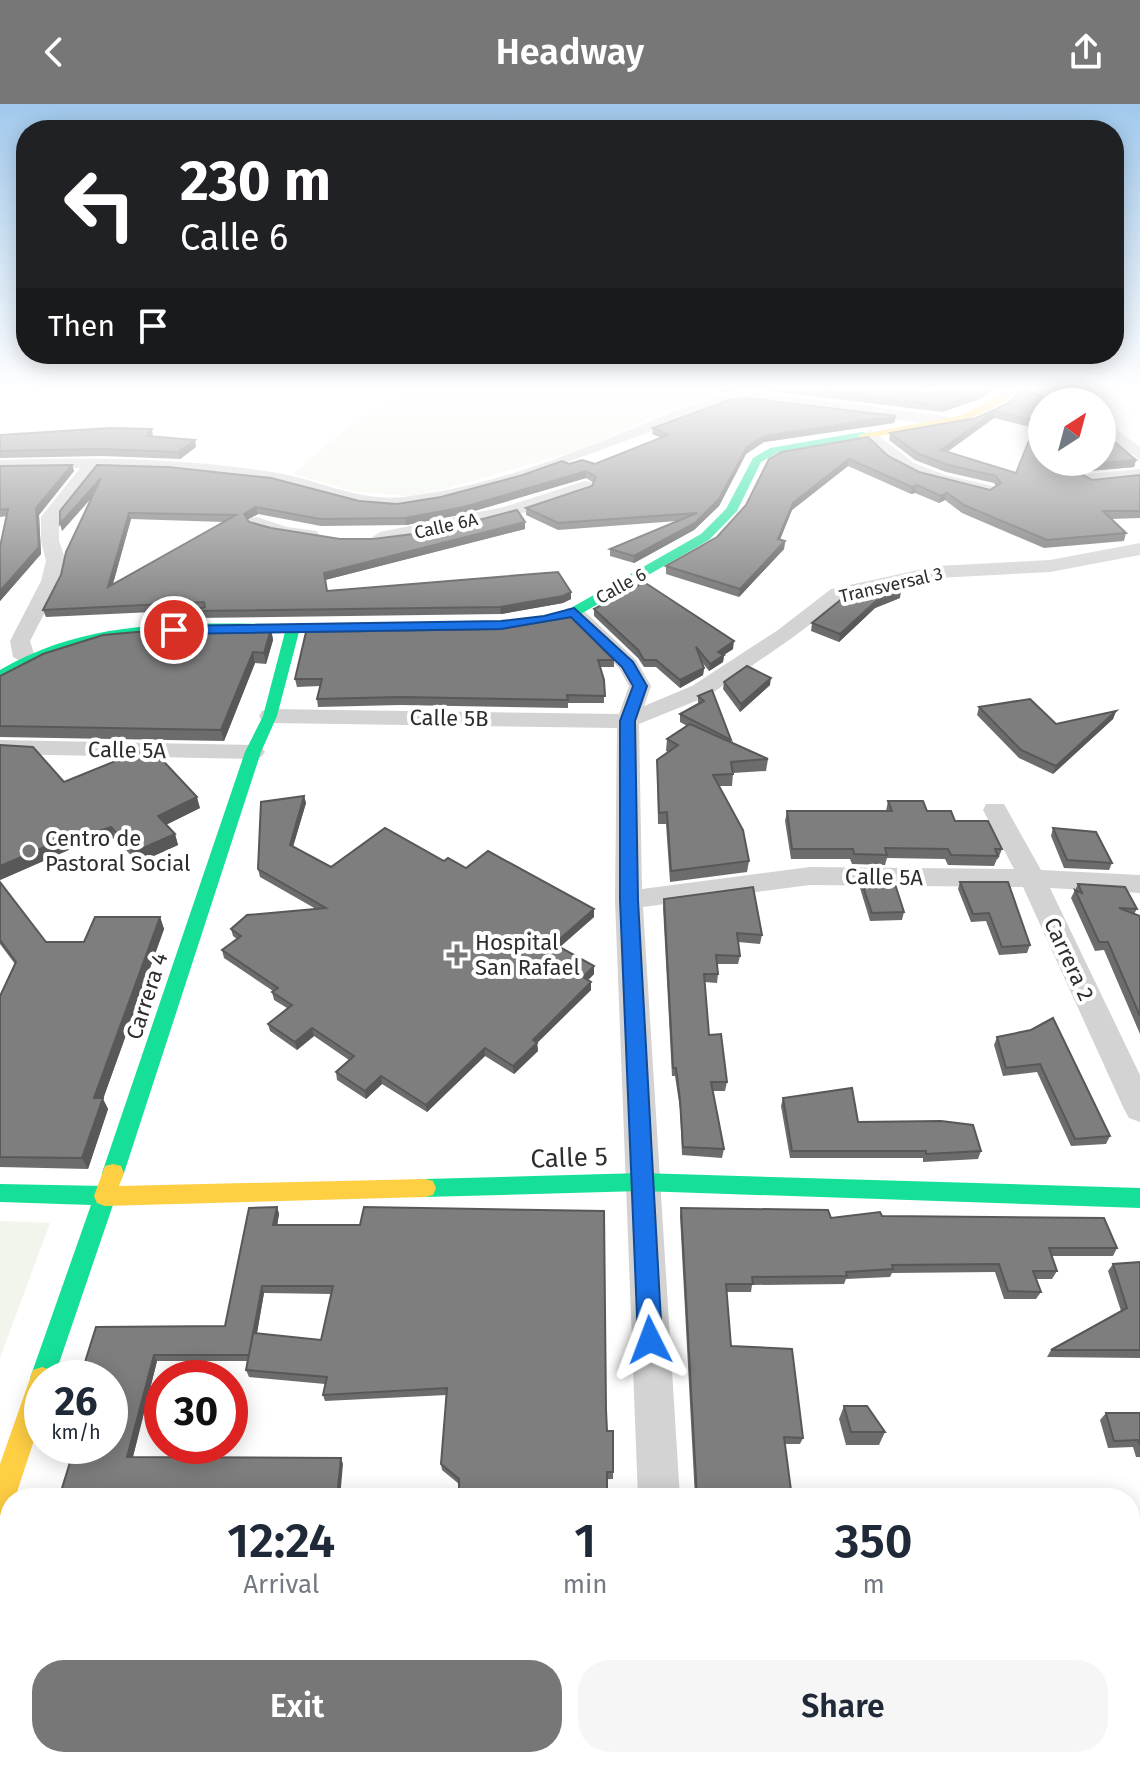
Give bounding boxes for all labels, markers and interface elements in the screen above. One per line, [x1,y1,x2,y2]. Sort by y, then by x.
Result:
icon: back [32,30,76,74]
text: Headway [496,30,644,74]
icon: share [1064,30,1108,74]
text: 230 m [180,148,331,215]
icon: left [48,152,152,256]
text: Calle 6 [180,216,288,260]
icon: arrive [131,304,175,348]
text: Then [48,308,115,344]
north arrow [1028,388,1116,476]
map controls [1028,388,1116,476]
street label: Calle 6A [412,508,481,544]
street label: Transversal 3 [837,562,945,608]
street label: Calle 6 [592,563,650,609]
pin [140,596,208,664]
icon: arrive [152,608,196,652]
street label: Calle 5B [409,704,489,732]
street label: Calle 5A [88,736,167,764]
place label: Centro de Pastoral Social [45,825,191,877]
marker: Centro de Pastoral Social [20,842,38,860]
street label: Calle 5A [845,863,924,891]
street label: Carrera 2 [1038,913,1100,1005]
place label: Hospital San Rafael [475,929,580,981]
marker: Hospital San Rafael [446,944,468,966]
street label: Carrera 4 [120,949,174,1043]
street label: Calle 5 [530,1141,608,1175]
position arrow [608,1298,692,1382]
speed limit sign: 30 [144,1360,248,1464]
text: 26 [54,1378,98,1426]
text: km/h [51,1420,101,1444]
text: 12:24 [227,1512,335,1570]
text: 1 [574,1512,596,1570]
text: 350 [835,1512,913,1570]
text: Arrival [243,1569,319,1600]
text: min [563,1569,608,1600]
text: m [863,1569,885,1600]
button: Exit [32,1660,562,1752]
button: Share [578,1660,1108,1752]

